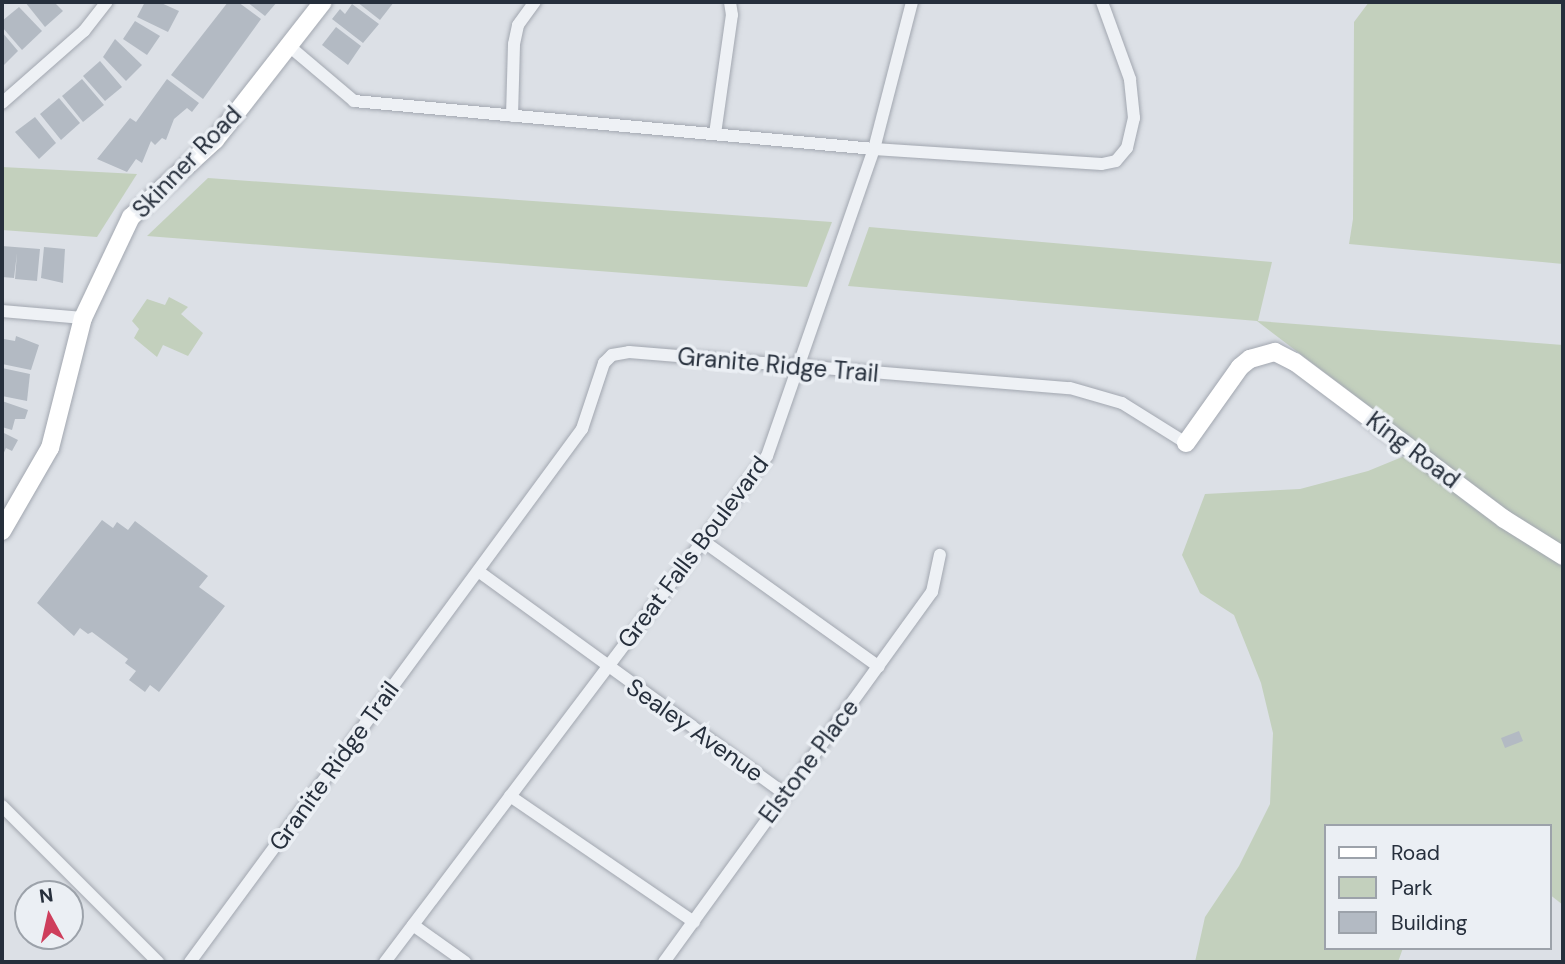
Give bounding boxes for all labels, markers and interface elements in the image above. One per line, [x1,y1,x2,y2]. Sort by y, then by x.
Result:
street label: Skinner Road [127,100,247,224]
street label: Granite Ridge Trail [676,342,880,388]
street label: King Road [1361,406,1465,494]
street label: Great Falls Boulevard [612,450,774,654]
street label: Sealey Avenue [621,672,769,788]
street label: Granite Ridge Trail [263,676,405,856]
street label: Elstone Place [753,694,865,828]
legend [1324,824,1551,950]
text: Road [1391,839,1440,867]
text: Park [1391,874,1432,902]
north arrow [14,880,84,950]
text: N [38,882,55,909]
text: Building [1391,909,1467,937]

